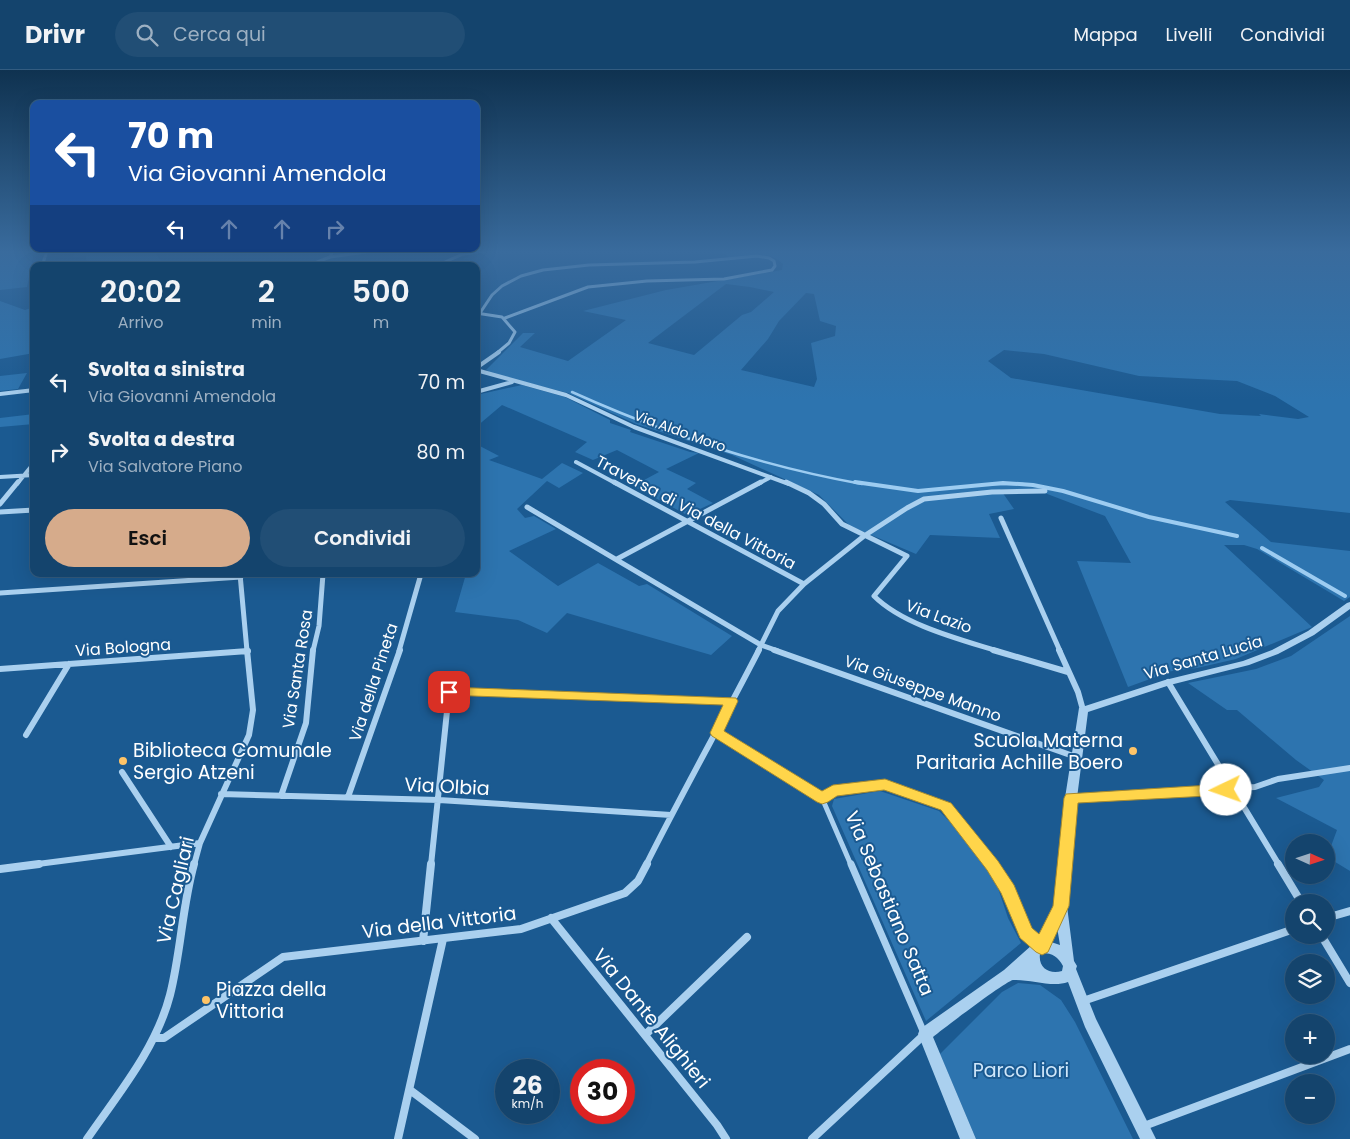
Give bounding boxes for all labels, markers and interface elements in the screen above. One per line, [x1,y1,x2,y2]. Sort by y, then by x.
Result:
search box [115,12,465,57]
text: Drivr [25,18,85,51]
icon: search [133,21,161,49]
text: Cerca qui [173,21,266,48]
text: Mappa [1073,22,1138,47]
text: Livelli [1166,22,1212,47]
text: Condividi [1240,22,1325,47]
text: 70 m [128,111,214,160]
icon: left [45,120,110,185]
text: Via Giovanni Amendola [128,158,387,189]
icon: left [162,215,190,243]
icon: ahead [215,215,243,243]
icon: ahead [268,215,296,243]
icon: right [321,215,349,243]
text: 20:02 [100,270,181,313]
text: 2 [258,270,275,313]
text: 500 [352,270,410,313]
text: Arrivo [118,311,164,334]
text: min [251,311,282,334]
text: m [373,311,389,334]
text: Svolta a sinistra [88,356,245,383]
icon: left [45,368,73,396]
text: 70 m [418,369,465,396]
text: Via Giovanni Amendola [88,385,276,408]
street label: Via Aldo Moro [631,405,729,457]
text: Svolta a destra [88,426,235,453]
icon: right [45,438,73,466]
text: 80 m [416,439,465,466]
street label: Traversa di Via della Vittoria [592,450,800,575]
text: Via Salvatore Piano [88,455,243,478]
button: Esci [45,509,250,567]
button: Condividi [260,509,465,567]
street label: Via Lazio [902,594,975,639]
street label: Via Santa Rosa [277,608,318,730]
street label: Via della Pineta [343,620,404,744]
street label: Via Santa Lucia [1141,629,1265,685]
street label: Via Bologna [74,633,172,662]
street label: Via Giuseppe Manno [841,649,1005,728]
pin [428,671,470,713]
icon: arrive [435,678,463,706]
place label: Scuola Materna Paritaria Achille Boero [916,727,1123,776]
place label: Biblioteca Comunale Sergio Atzeni [133,737,332,786]
marker: Scuola Materna Paritaria Achille Boero [1127,745,1139,757]
marker: Biblioteca Comunale Sergio Atzeni [117,755,129,767]
position arrow [1199,763,1251,815]
street label: Via Olbia [404,771,490,802]
street label: Via Sebastiano Satta [838,807,941,1000]
street label: Via Cagliari [150,834,201,947]
north arrow [1285,834,1335,884]
map controls [1285,834,1335,1124]
button: search [1285,894,1335,944]
street label: Via della Vittoria [360,900,518,945]
street label: Via Dante Alighieri [587,943,717,1094]
button: layers [1285,954,1335,1004]
place label: Piazza della Vittoria [216,976,327,1025]
marker: Piazza della Vittoria [200,994,212,1006]
button: + [1285,1014,1335,1064]
park label: Parco Liori [973,1057,1069,1084]
speed limit sign: 30 [570,1059,635,1124]
text: 26 [512,1068,543,1103]
button: − [1285,1074,1335,1124]
text: km/h [512,1095,543,1112]

